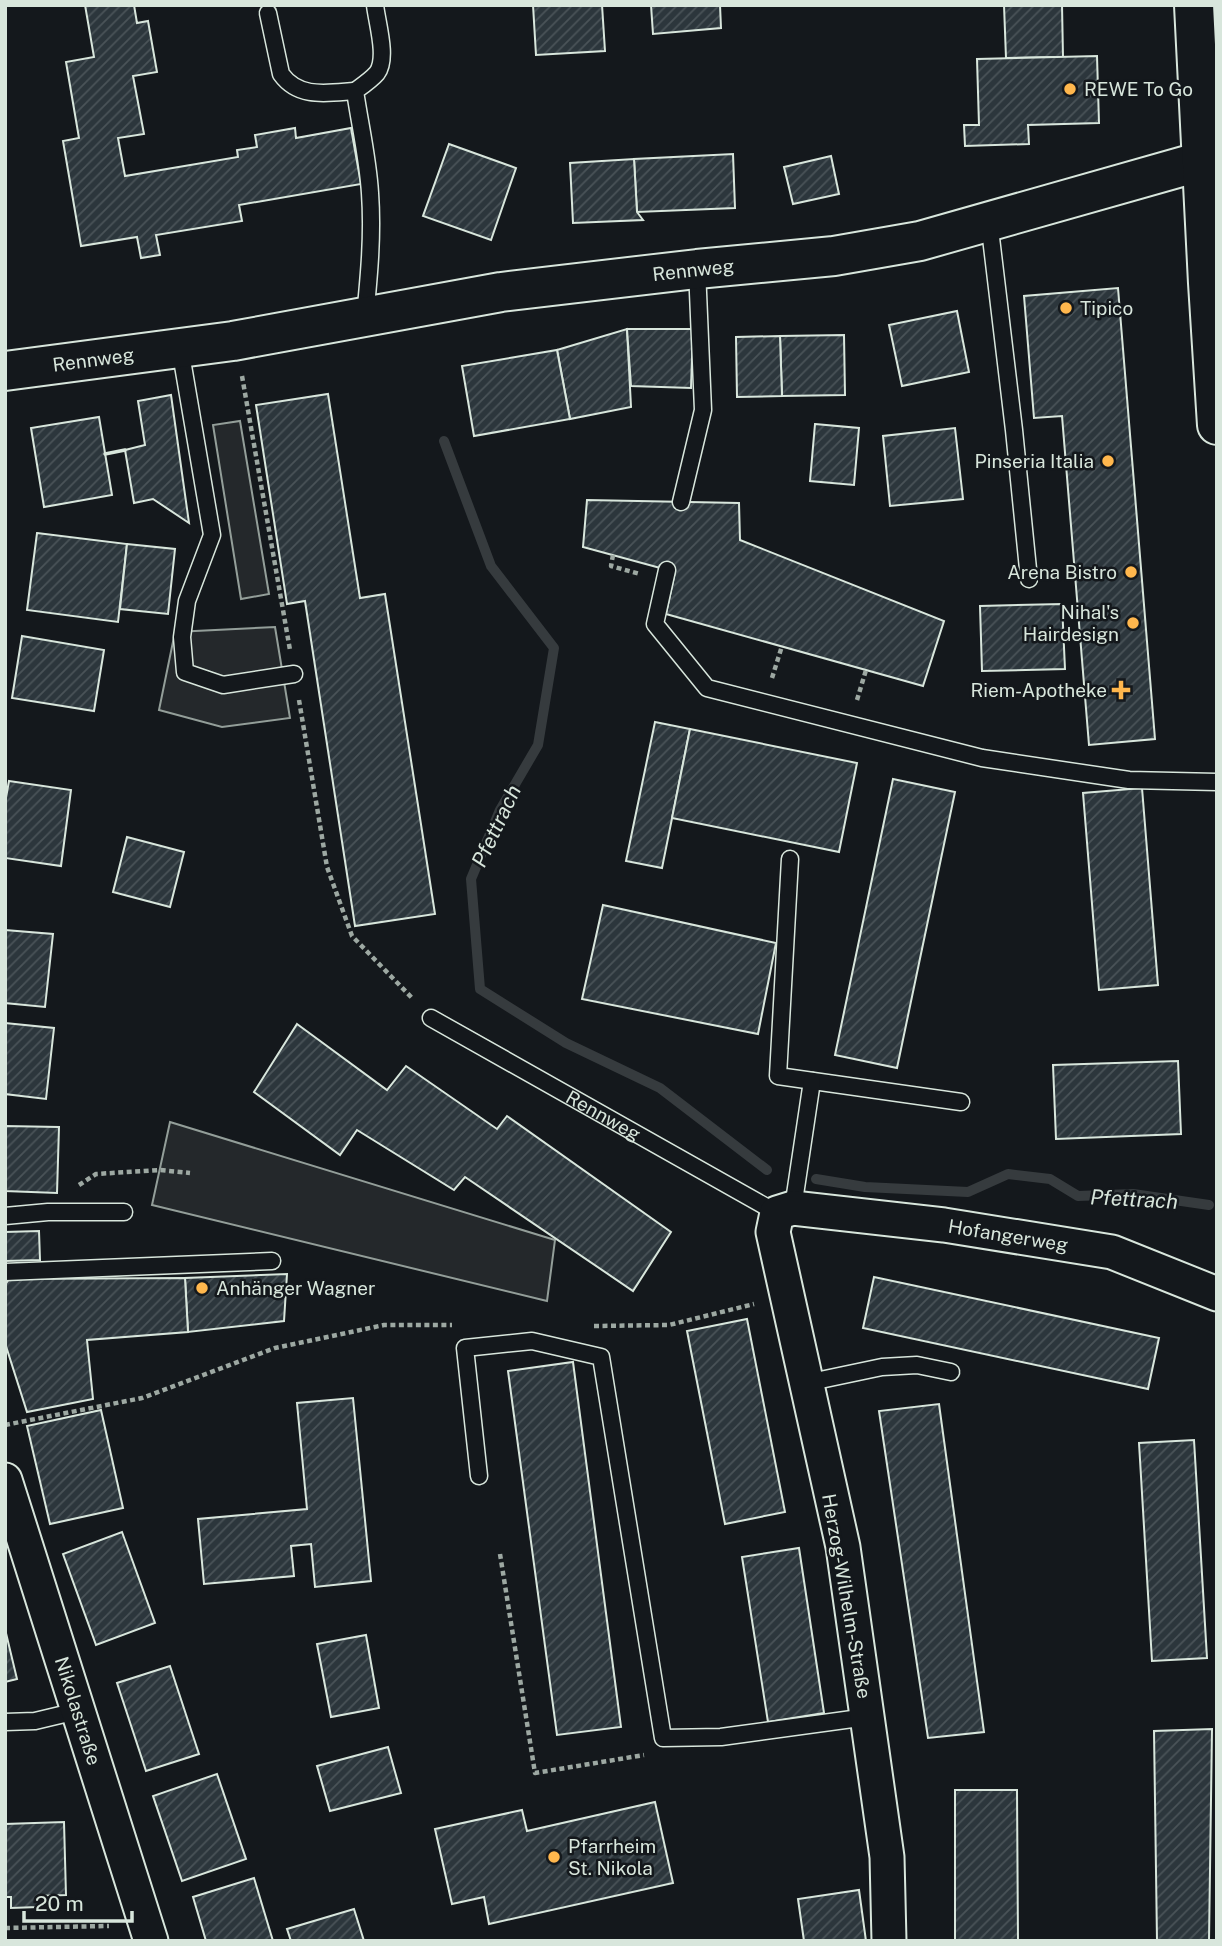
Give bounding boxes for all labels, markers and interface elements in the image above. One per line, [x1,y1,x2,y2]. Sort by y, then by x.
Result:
place label: REWE To Go [1084,78,1193,100]
marker: REWE To Go [1062,81,1078,97]
street label: Rennweg [651,255,735,285]
place label: Tipico [1080,297,1133,319]
marker: Tipico [1058,300,1074,316]
street label: Rennweg [51,343,136,376]
place label: Pinseria Italia [975,450,1094,472]
marker: Pinseria Italia [1100,453,1116,469]
place label: Arena Bistro [1007,561,1117,583]
marker: Arena Bistro [1123,564,1139,580]
place label: Nihal's Hairdesign [1023,601,1119,645]
marker: Nihal's Hairdesign [1125,615,1141,631]
place label: Riem-Apotheke [970,679,1107,701]
marker: Riem-Apotheke [1113,682,1129,698]
water label: Pfettrach [466,781,526,871]
street label: Rennweg [562,1085,645,1145]
water label: Pfettrach [1089,1184,1179,1214]
street label: Hofangerweg [947,1215,1070,1256]
place label: Anhänger Wagner [216,1277,376,1299]
marker: Anhänger Wagner [194,1280,210,1296]
street label: Herzog-Wilhelm-Straße [818,1492,876,1700]
street label: Nikolastraße [51,1654,106,1768]
place label: Pfarrheim St. Nikola [568,1835,656,1879]
marker: Pfarrheim St. Nikola [546,1849,562,1865]
scale bar [24,1880,133,1924]
text: 20 m [35,1891,84,1916]

